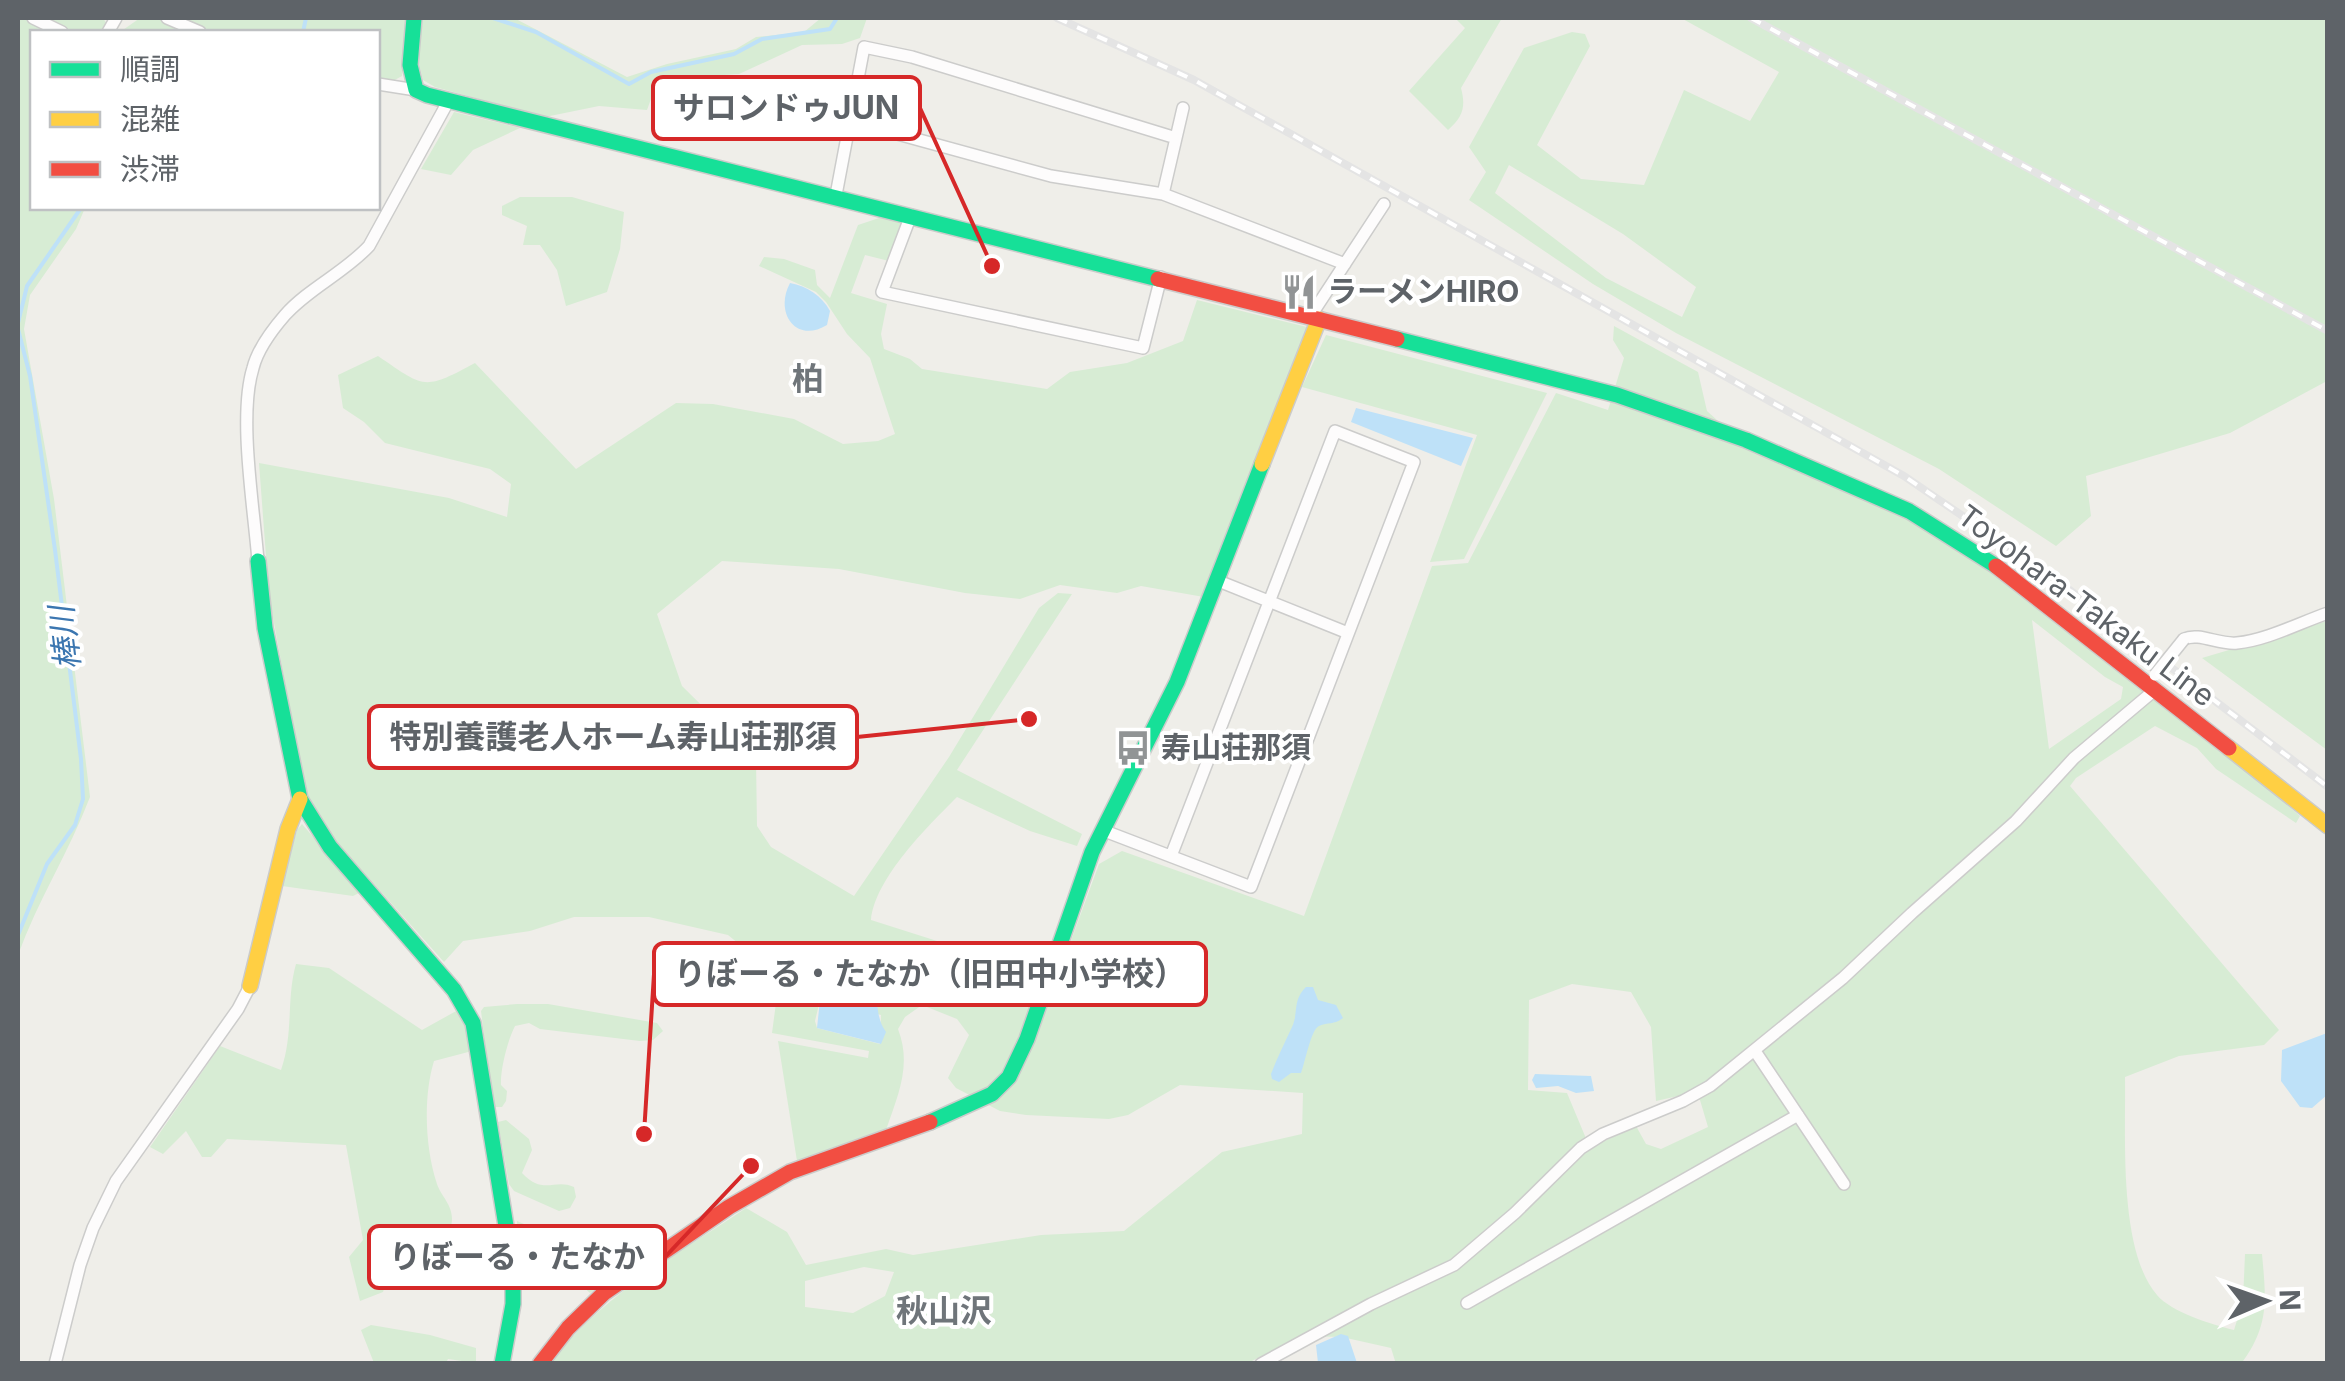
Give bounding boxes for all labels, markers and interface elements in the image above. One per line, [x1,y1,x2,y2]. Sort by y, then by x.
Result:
legend [30,30,380,210]
text: 順調 [120,51,180,87]
callout: サロンドゥJUN [653,77,920,139]
text: サロンドゥJUN [673,88,899,127]
text: 混雑 [120,101,180,137]
text: 渋滞 [120,151,180,187]
restaurant icon: ラーメンHIRO [1280,273,1318,311]
place label: ラーメンHIRO [1327,273,1519,309]
district label: 柏 [792,359,824,398]
street label: Toyohara-Takaku Line [1951,497,2222,714]
water label: 棒川 [41,601,88,672]
callout: 特別養護老人ホーム寿山荘那須 [369,706,857,768]
text: 特別養護老人ホーム寿山荘那須 [389,717,837,756]
bus stop icon: 寿山荘那須 [1114,729,1152,767]
place label: 寿山荘那須 [1161,729,1311,765]
callout: りぼーる・たなか（旧田中小学校） [654,943,1206,1005]
text: りぼーる・たなか（旧田中小学校） [674,954,1186,993]
callout: りぼーる・たなか [369,1226,665,1288]
text: りぼーる・たなか [389,1237,645,1276]
north arrow [2215,1251,2315,1351]
text: N [2273,1289,2307,1311]
district label: 秋山沢 [896,1291,992,1330]

